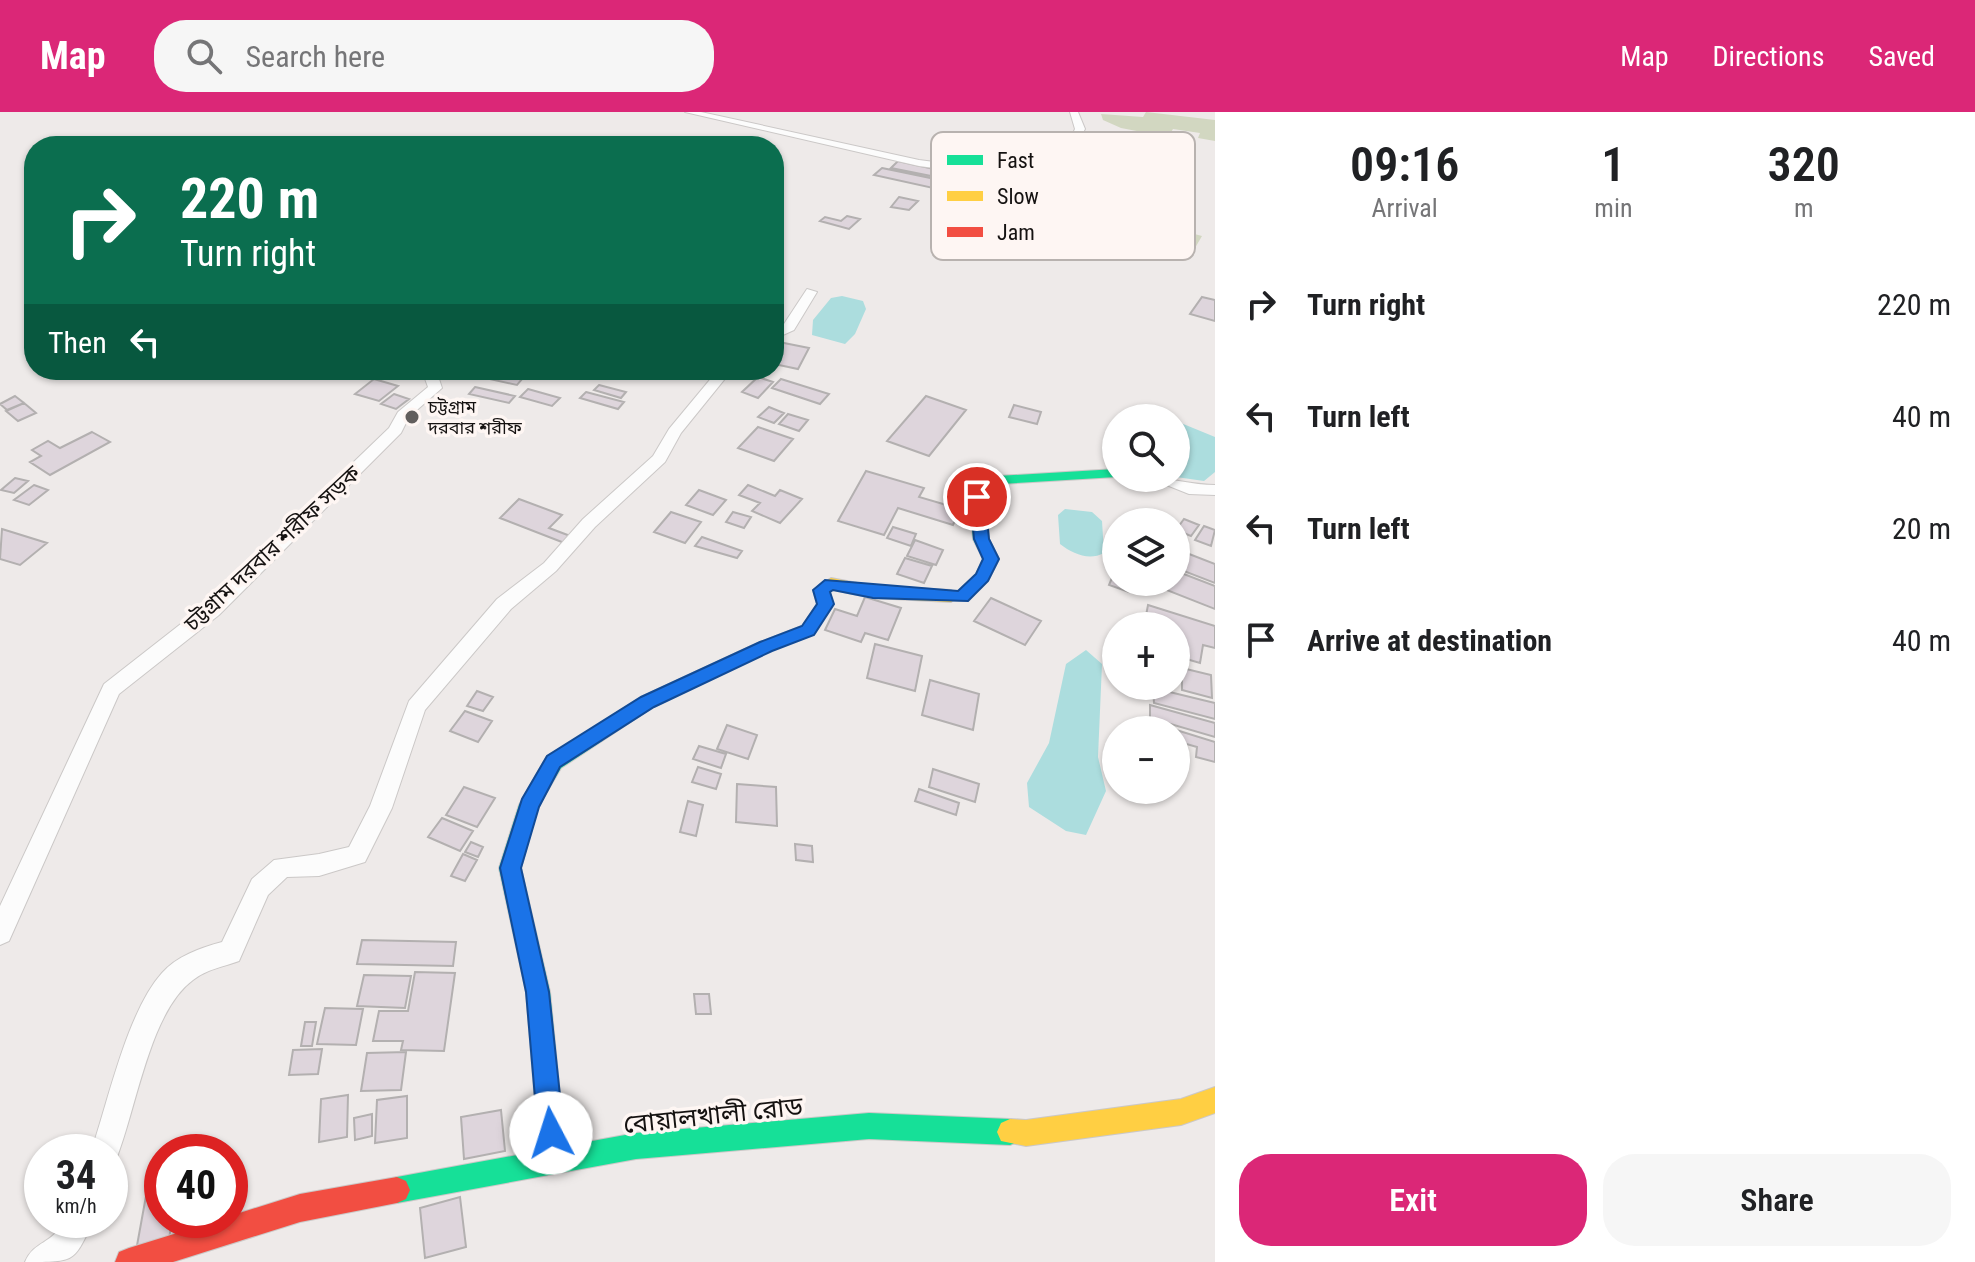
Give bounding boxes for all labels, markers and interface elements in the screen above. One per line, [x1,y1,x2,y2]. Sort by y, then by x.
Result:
search box [154,20,714,92]
text: Map [40,34,106,78]
icon: search [182,34,226,78]
text: Search here [246,39,385,74]
text: Map [1620,40,1669,73]
text: Directions [1713,40,1824,73]
text: Saved [1868,40,1935,73]
legend [931,132,1195,260]
text: 09:16 [1350,136,1459,193]
text: 1 [1601,136,1625,193]
text: 320 [1768,136,1840,193]
text: Fast [997,148,1034,173]
text: 220 m [180,166,319,232]
icon: right [48,168,152,272]
text: Slow [997,184,1039,209]
text: Arrival [1372,193,1438,223]
text: min [1594,193,1632,223]
text: m [1794,193,1814,223]
text: Jam [997,220,1035,245]
text: Turn right [180,233,316,275]
icon: right [1239,282,1283,326]
text: Turn right [1307,287,1425,322]
text: 220 m [1877,287,1951,322]
icon: left [123,320,167,364]
text: Then [48,325,107,360]
icon: left [1239,394,1283,438]
place label: চট্টগ্রাম দরবার শরীফ [427,396,523,438]
text: Turn left [1307,399,1410,434]
text: 40 m [1892,399,1951,434]
map controls [1102,404,1190,804]
button: search [1102,404,1190,492]
marker: চট্টগ্রাম দরবার শরীফ [403,408,421,426]
street label: চট্টগ্রাম দরবার শরীফ সড়ক [179,460,365,637]
pin [943,463,1011,531]
icon: arrive [955,475,999,519]
icon: left [1239,506,1283,550]
button: layers [1102,508,1190,596]
text: Turn left [1307,511,1410,546]
text: 20 m [1892,511,1951,546]
button: + [1102,612,1190,700]
icon: arrive [1239,618,1283,662]
text: Arrive at destination [1307,623,1552,658]
text: 40 m [1892,623,1951,658]
button: − [1102,716,1190,804]
position arrow [509,1091,593,1175]
street label: বোয়ালখালী রোড [622,1091,805,1139]
speed limit sign: 40 [144,1134,248,1238]
text: 34 [56,1152,96,1199]
button: Exit [1239,1154,1587,1246]
button: Share [1603,1154,1951,1246]
text: km/h [55,1194,97,1218]

